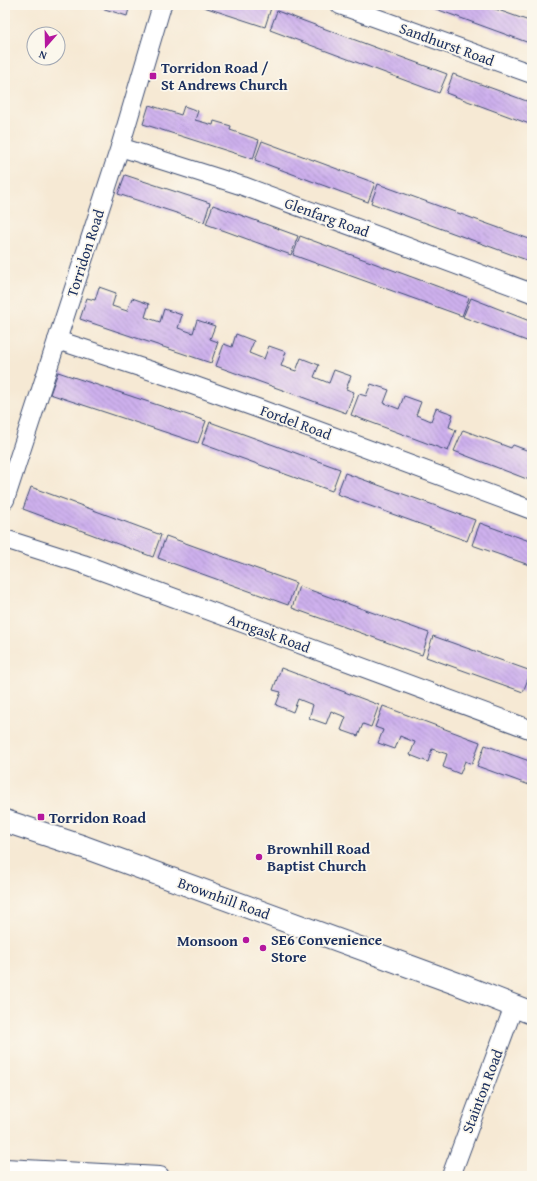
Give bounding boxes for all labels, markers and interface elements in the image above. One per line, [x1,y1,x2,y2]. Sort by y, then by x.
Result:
street label: Sandhurst Road [397,17,497,71]
north arrow [26,26,66,66]
text: N [36,46,49,64]
place label: Torridon Road / St Andrews Church [161,57,288,95]
marker: Torridon Road / St Andrews Church [148,71,158,81]
street label: Glenfarg Road [282,192,372,242]
street label: Torridon Road [61,207,109,299]
street label: Fordel Road [257,399,335,445]
street label: Arngask Road [225,608,313,658]
place label: Torridon Road [49,807,146,828]
marker: Torridon Road [36,812,46,822]
place label: Brownhill Road Baptist Church [267,838,370,876]
marker: Brownhill Road Baptist Church [254,852,264,862]
street label: Brownhill Road [175,872,273,924]
place label: SE6 Convenience Store [271,929,382,967]
place label: Monsoon [177,930,238,951]
marker: Monsoon [241,935,251,945]
marker: SE6 Convenience Store [258,943,268,953]
street label: Stainton Road [456,1046,508,1136]

